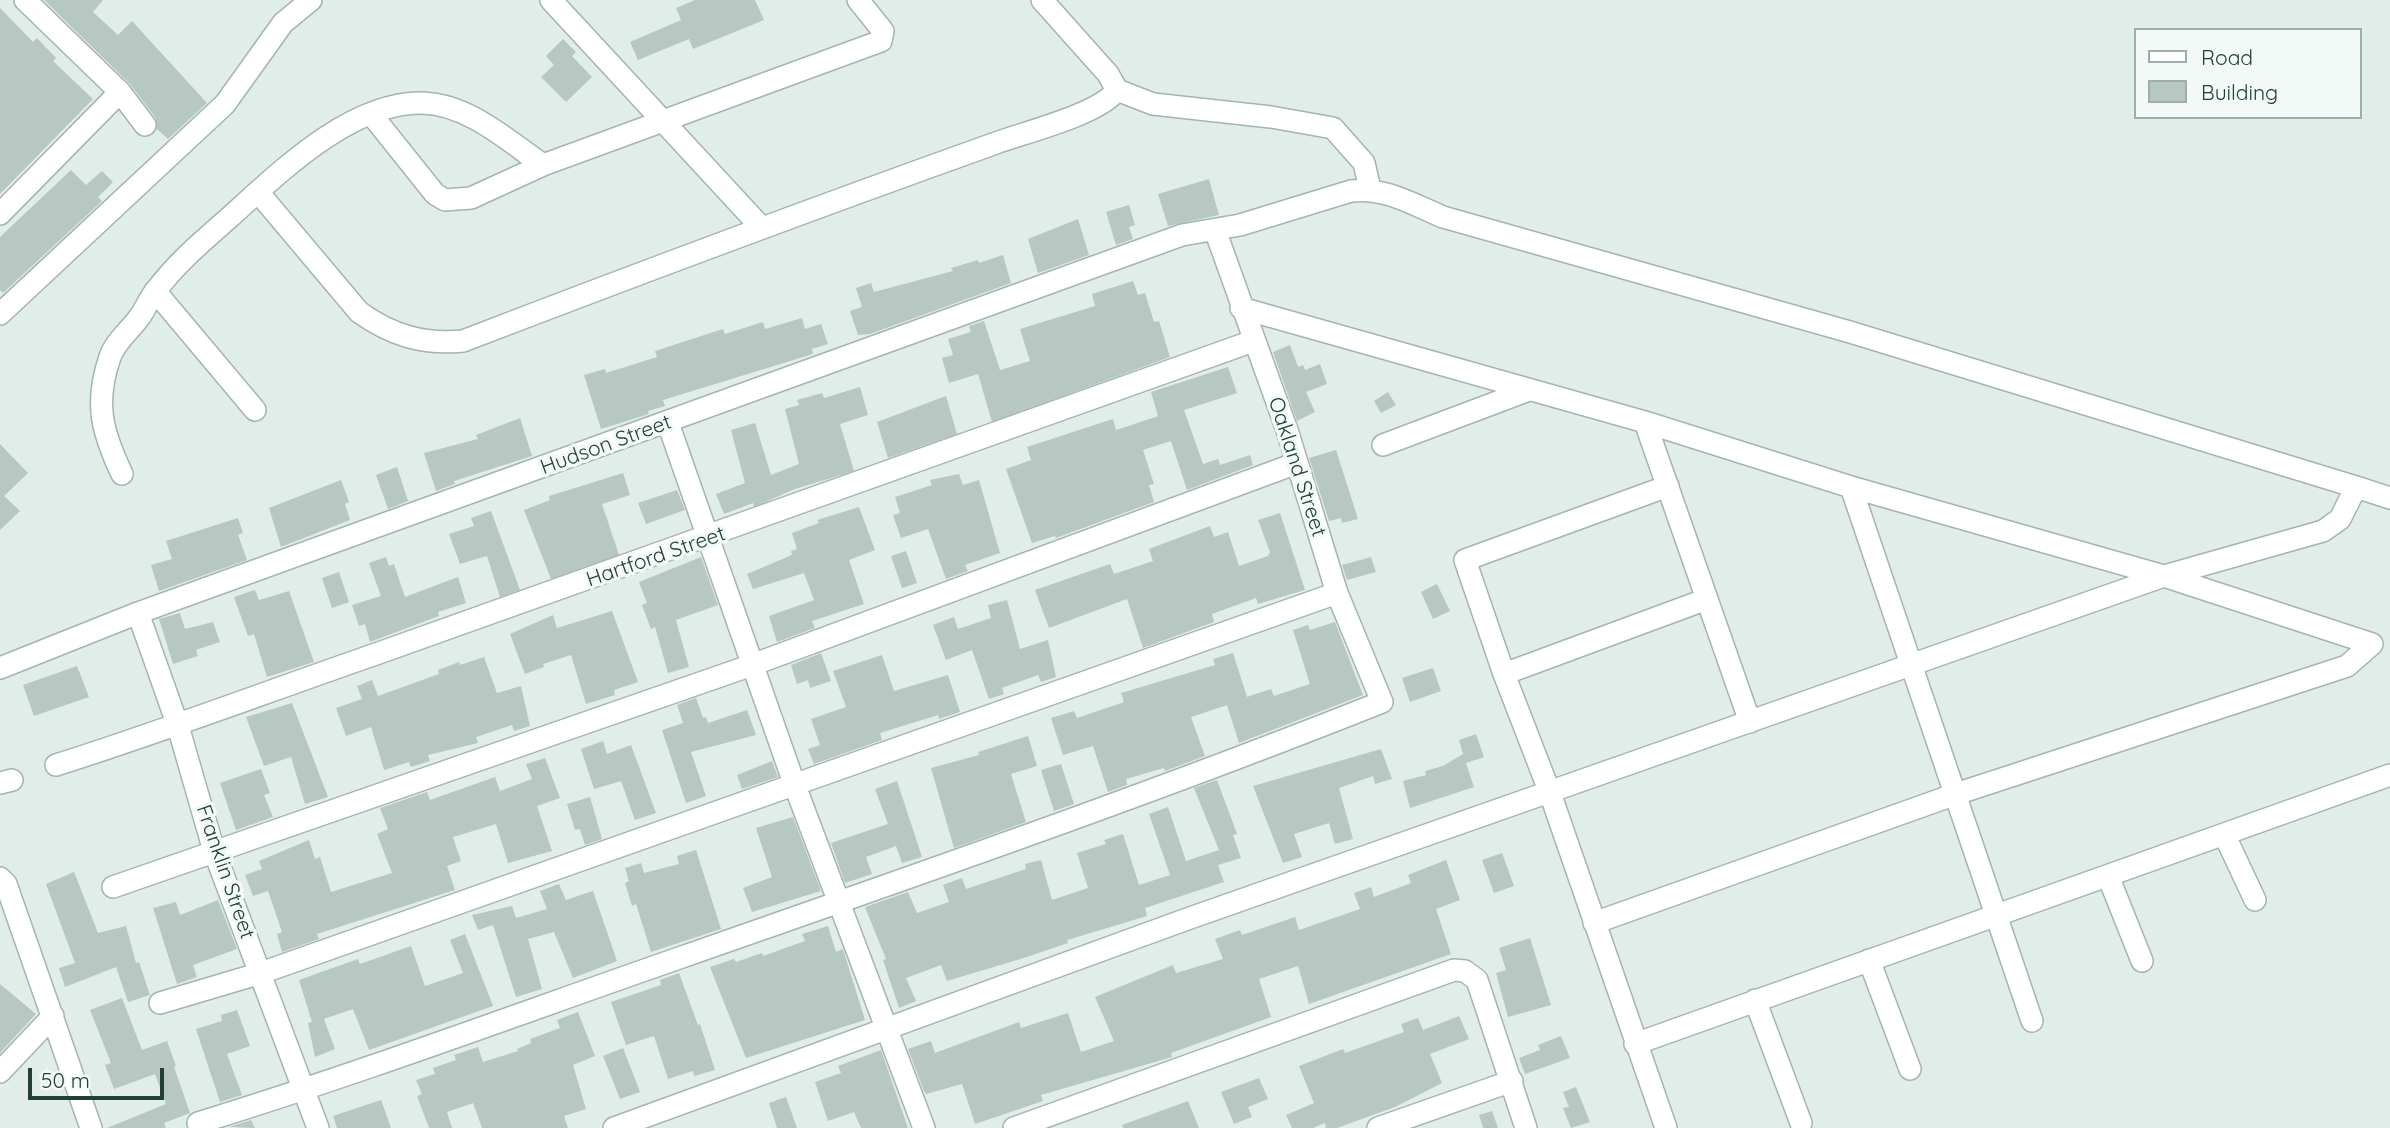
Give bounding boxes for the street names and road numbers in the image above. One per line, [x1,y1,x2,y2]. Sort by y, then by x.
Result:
street label: Oakland Street [1263,394,1331,540]
street label: Hudson Street [537,410,675,480]
street label: Hartford Street [583,521,729,593]
street label: Franklin Street [190,802,260,942]

